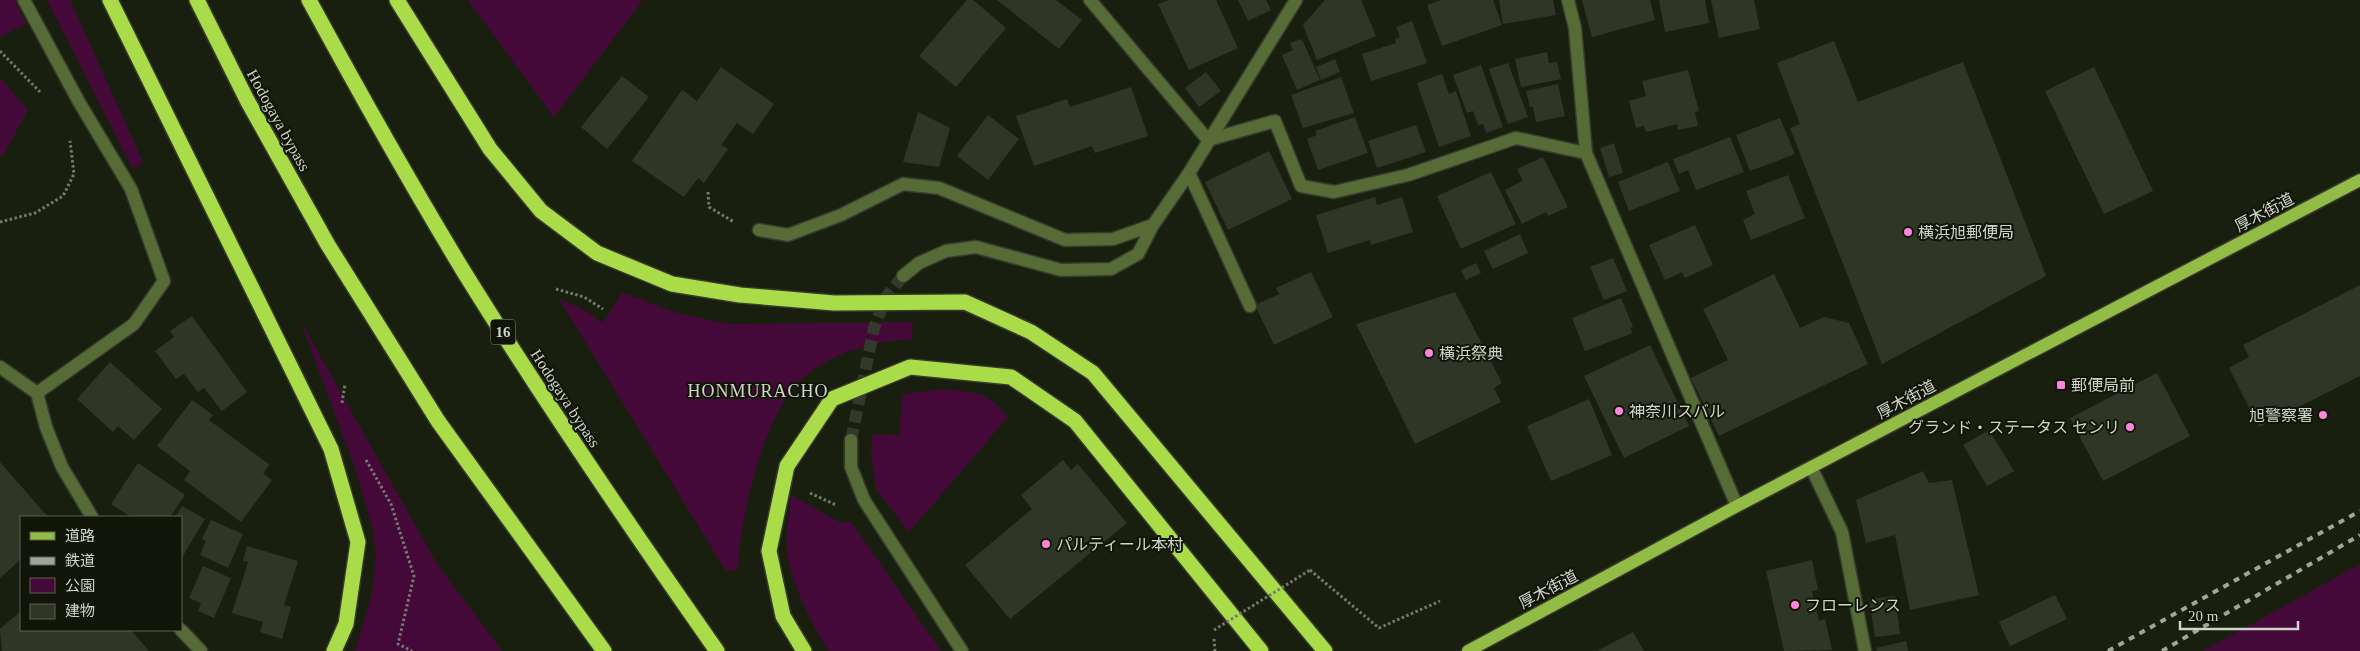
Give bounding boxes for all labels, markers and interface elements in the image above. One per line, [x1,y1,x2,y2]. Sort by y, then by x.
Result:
street label: Hodogaya bypass [243,67,313,174]
street label: 厚木街道 [2232,190,2296,235]
place label: 横浜旭郵便局 [1918,224,2014,241]
marker: 横浜旭郵便局 [1902,226,1914,238]
road number: 16 [490,320,516,344]
place label: 横浜祭典 [1439,344,1503,362]
street label: Hodogaya bypass [527,346,604,451]
marker: 横浜祭典 [1423,347,1435,359]
street label: 厚木街道 [1874,377,1938,422]
place label: 郵便局前 [2071,377,2135,394]
marker: 郵便局前 [2055,379,2067,391]
district label: HONMURACHO [687,381,829,401]
place label: 神奈川スバル [1629,403,1725,420]
marker: 神奈川スバル [1613,405,1625,417]
place label: 旭警察署 [2249,407,2313,424]
marker: 旭警察署 [2317,409,2329,421]
place label: グランド・ステータス センリ [1908,419,2120,436]
marker: グランド・ステータス センリ [2124,421,2136,433]
legend [20,516,182,631]
text: 道路 [65,528,95,544]
place label: パルティール本村 [1056,536,1183,553]
marker: パルティール本村 [1040,538,1052,550]
text: 鉄道 [65,553,95,569]
street label: 厚木街道 [1516,567,1580,612]
text: 公園 [65,578,95,594]
place label: フローレンス [1805,597,1901,614]
scale bar [2180,598,2298,630]
marker: フローレンス [1789,599,1801,611]
text: 建物 [65,603,95,619]
text: 20 m [2188,608,2219,624]

